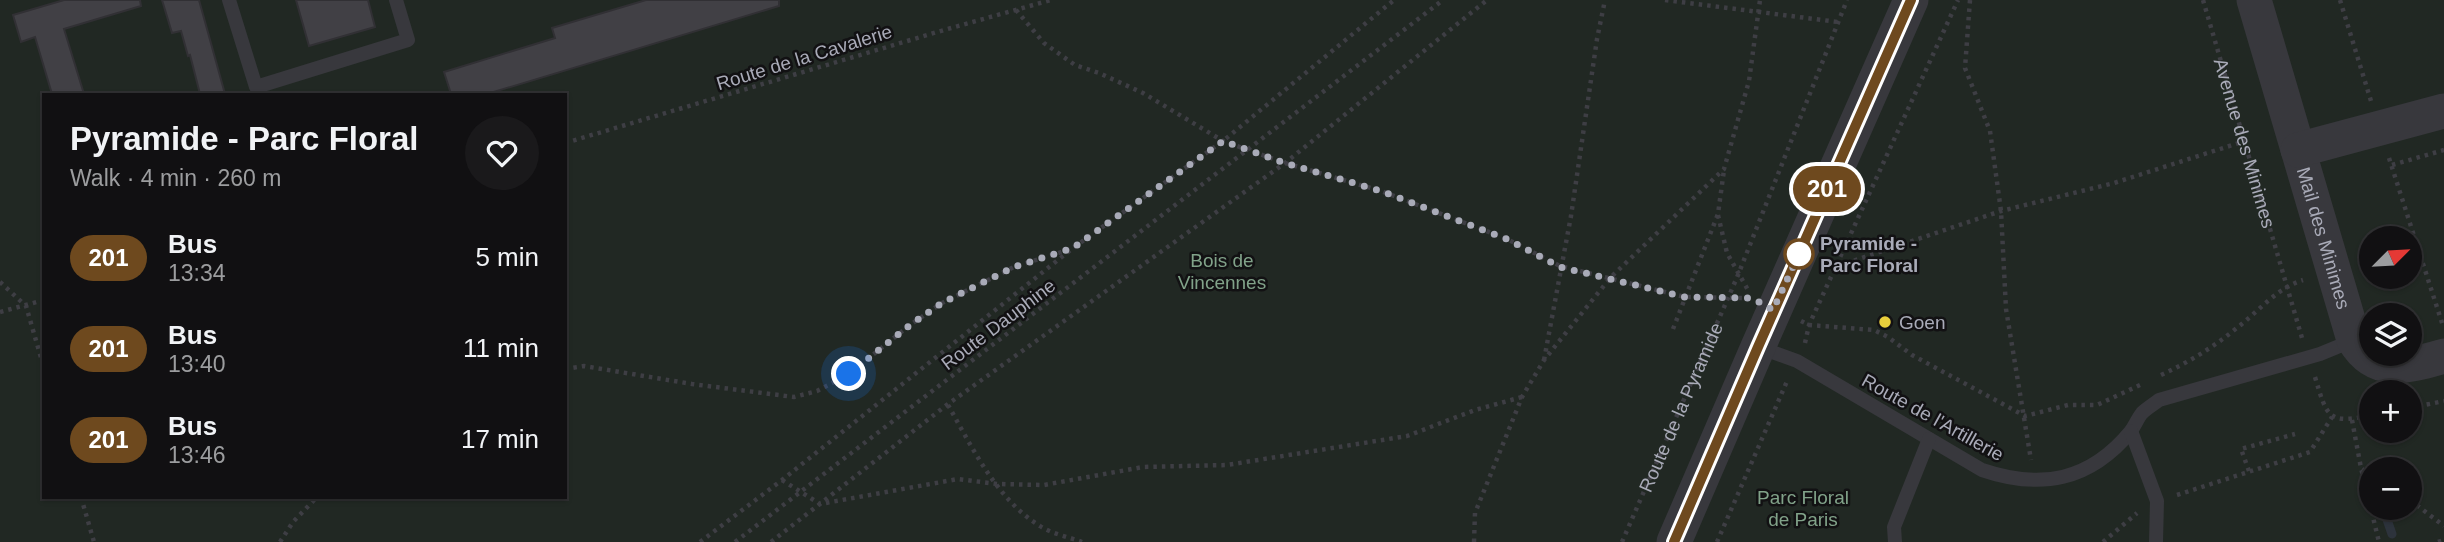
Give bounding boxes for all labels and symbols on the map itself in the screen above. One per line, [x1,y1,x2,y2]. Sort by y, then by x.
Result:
street label: Route de la Cavalerie [714,21,895,94]
street label: Avenue des Minimes [2210,56,2279,231]
street label: Mail des Minimes [2293,165,2354,311]
line badge: 201 [1787,166,1867,212]
north arrow [2359,226,2422,289]
place label: Pyramide - Parc Floral [1820,233,1918,276]
marker: Pyramide - Parc Floral [1784,239,1814,269]
park label: Bois de Vincennes [1178,250,1266,293]
street label: Route Dauphine [937,275,1059,374]
place label: Goen [1899,312,1945,333]
marker: Goen [1877,314,1893,330]
street label: Route de la Pyramide [1635,319,1727,495]
your location [831,356,866,391]
street label: Route de l'Artillerie [1858,370,2007,465]
park label: Parc Floral de Paris [1757,487,1849,530]

